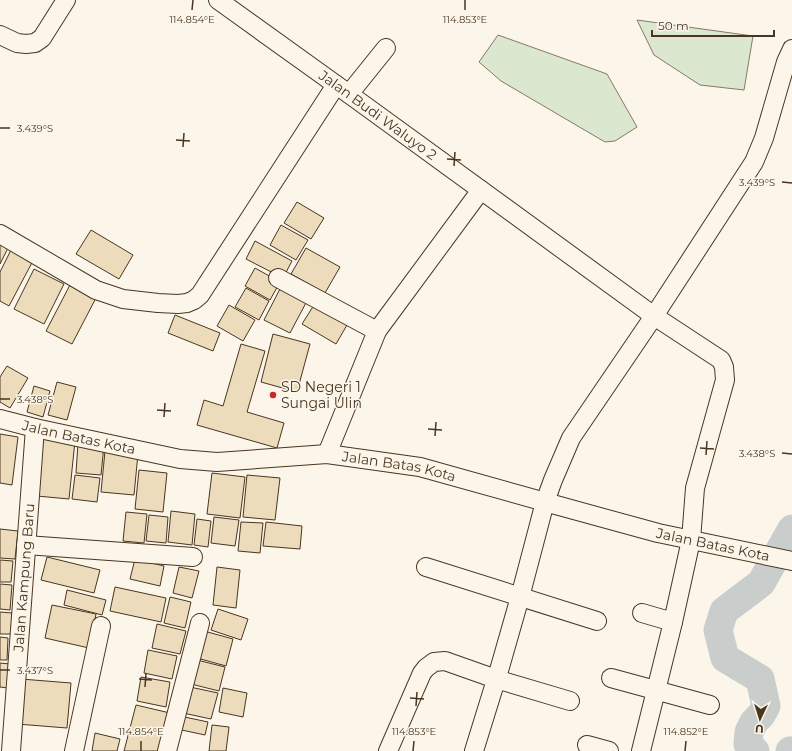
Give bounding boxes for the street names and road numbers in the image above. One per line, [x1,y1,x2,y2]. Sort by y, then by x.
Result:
street label: Jalan Budi Waluyo 2 [315,66,440,164]
street label: Jalan Batas Kota [19,416,137,458]
street label: Jalan Batas Kota [340,447,458,486]
street label: Jalan Kampung Baru [9,503,38,653]
street label: Jalan Batas Kota [654,524,771,565]

